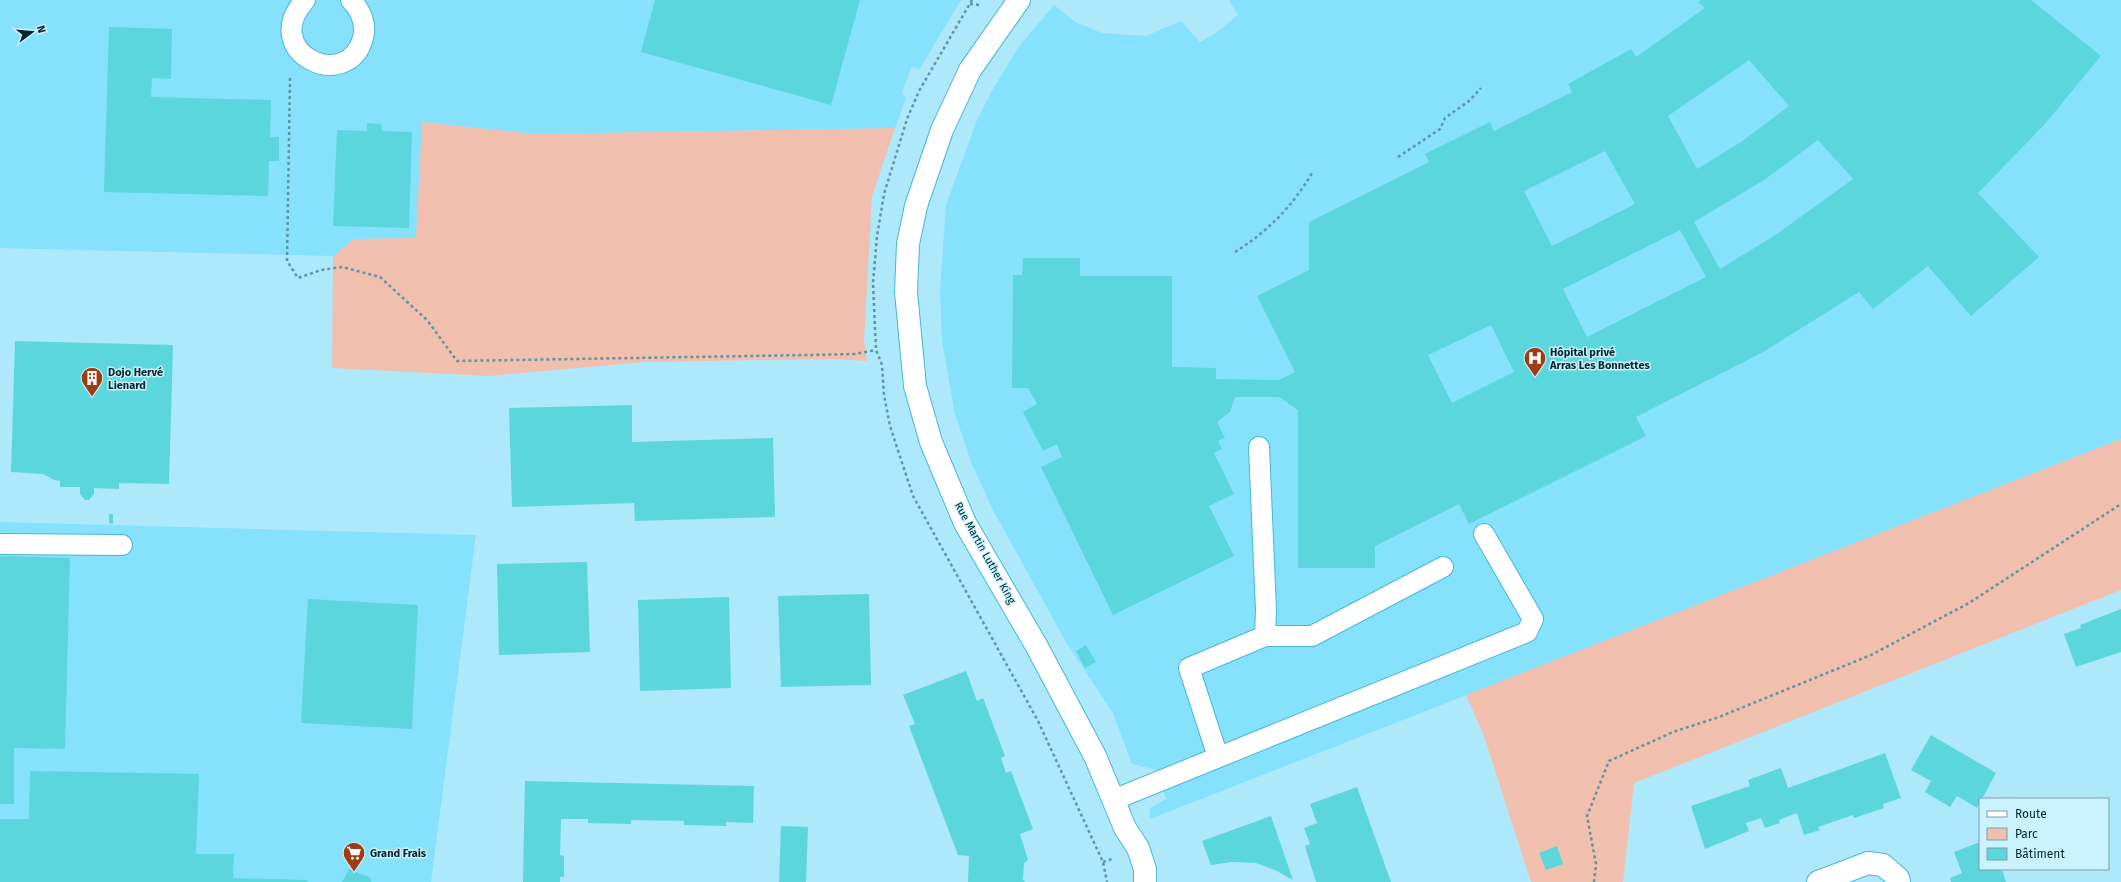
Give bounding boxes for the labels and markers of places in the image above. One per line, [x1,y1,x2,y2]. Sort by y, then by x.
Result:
hospital icon: Hôpital privé Arras Les Bonnettes [1522,345,1548,378]
place label: Hôpital privé Arras Les Bonnettes [1549,346,1650,372]
building icon: Dojo Hervé Lienard [79,365,105,398]
place label: Dojo Hervé Lienard [108,366,163,392]
supermarket icon: Grand Frais [341,840,367,873]
place label: Grand Frais [370,847,427,860]

